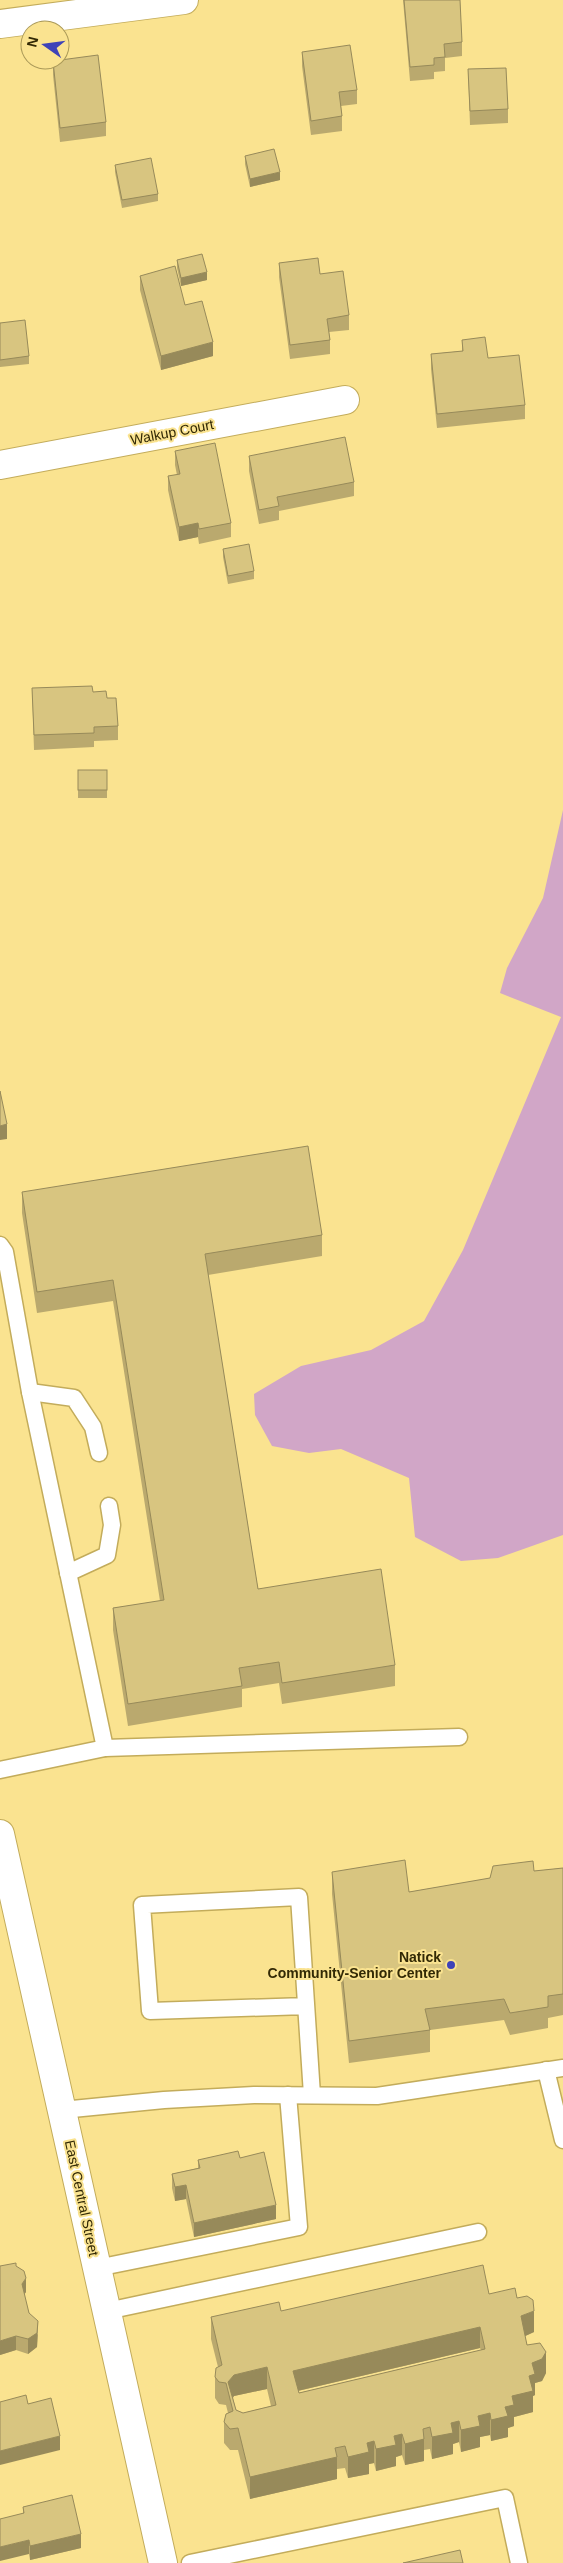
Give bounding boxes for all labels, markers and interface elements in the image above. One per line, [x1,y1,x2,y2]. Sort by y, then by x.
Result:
north arrow [20,20,70,70]
text: N [23,35,41,49]
street label: Walkup Court [129,416,215,448]
place label: Natick Community-Senior Center [268,1949,442,1981]
marker: Natick Community-Senior Center [445,1959,457,1971]
street label: East Central Street [62,2138,102,2258]

